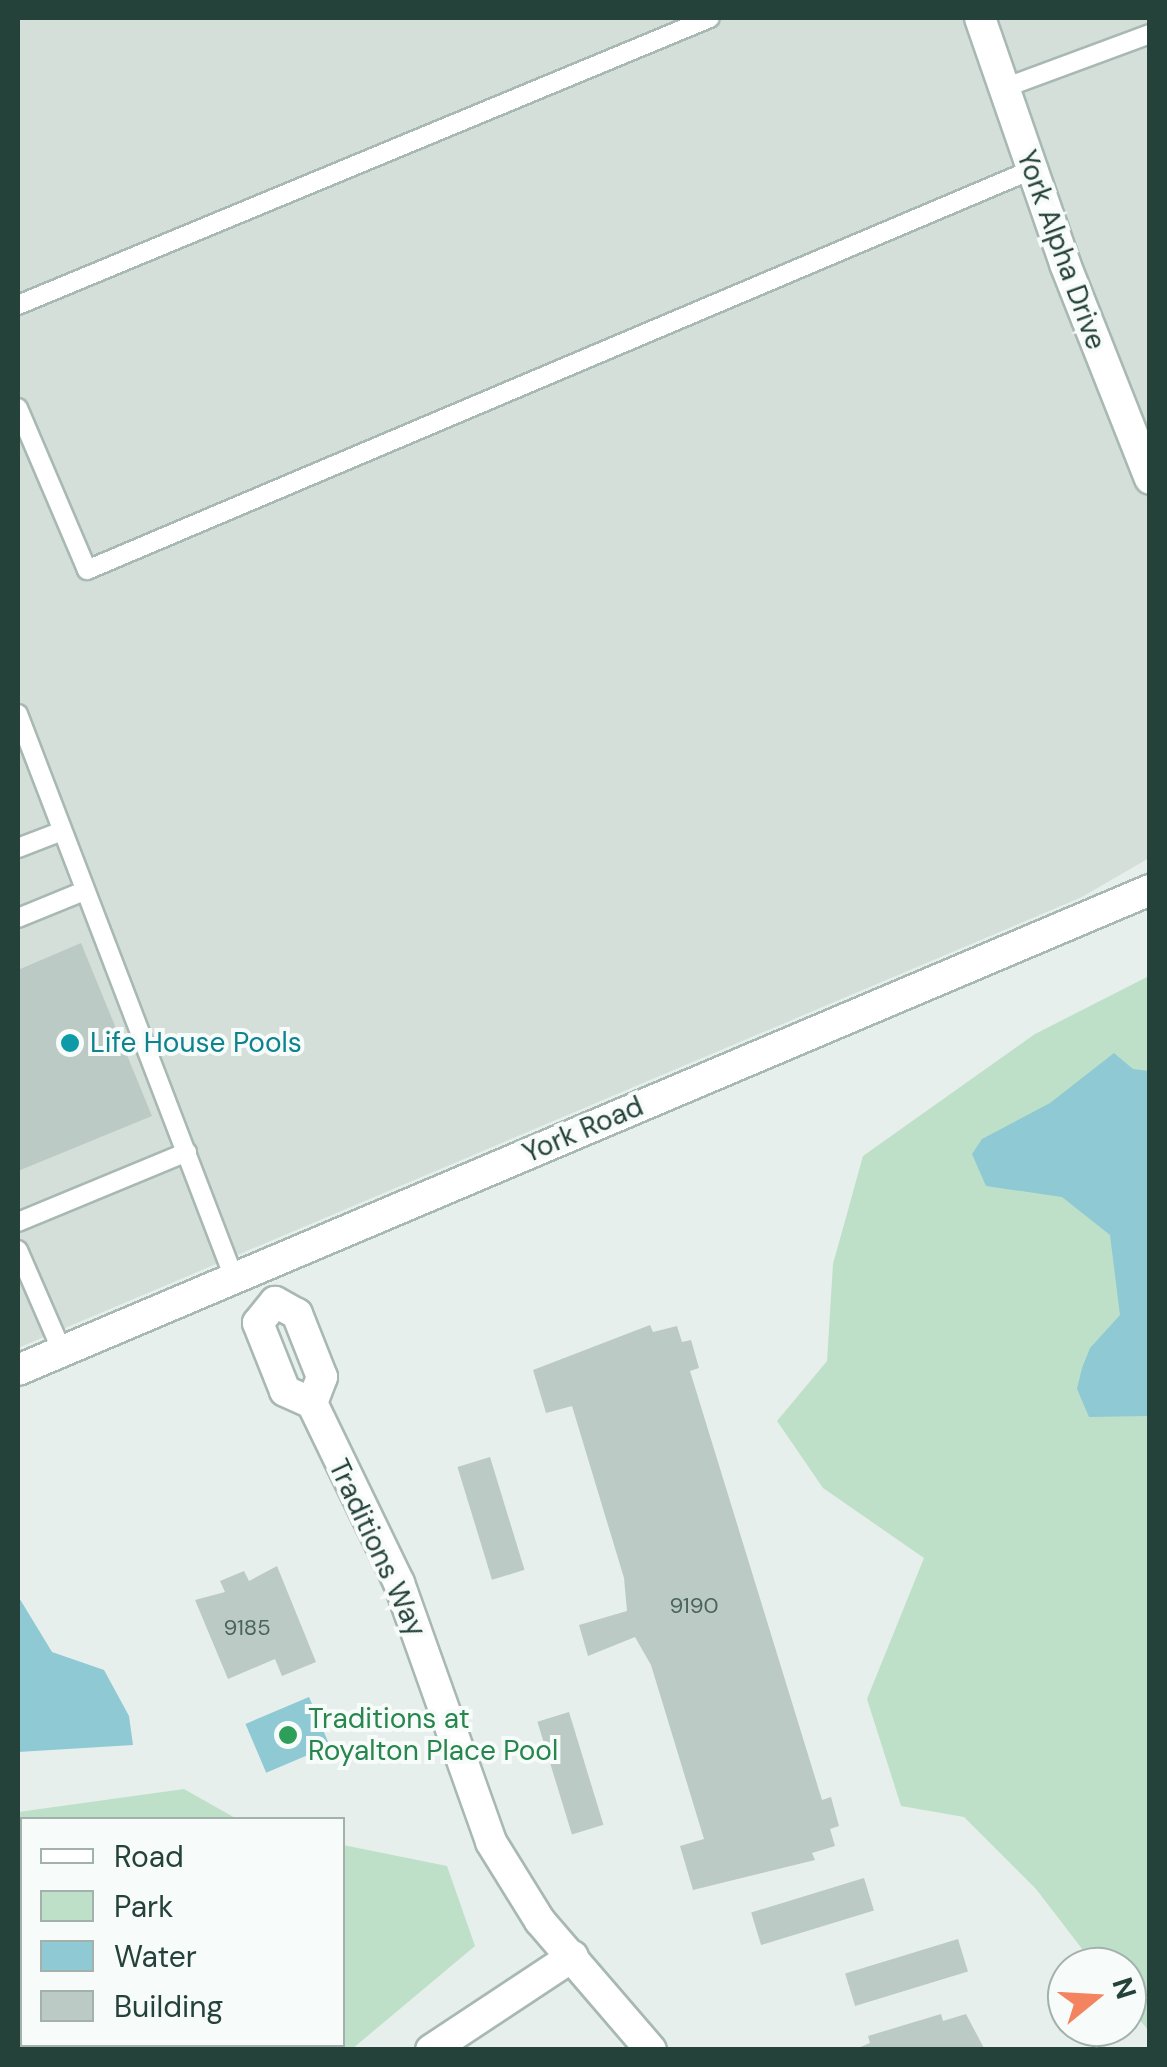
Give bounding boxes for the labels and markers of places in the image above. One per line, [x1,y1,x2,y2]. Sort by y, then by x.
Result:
place label: Life House Pools [90,1026,302,1060]
marker: Life House Pools [59,1032,81,1054]
place label: Traditions at Royalton Place Pool [308,1702,558,1768]
marker: Traditions at Royalton Place Pool [277,1724,299,1746]

